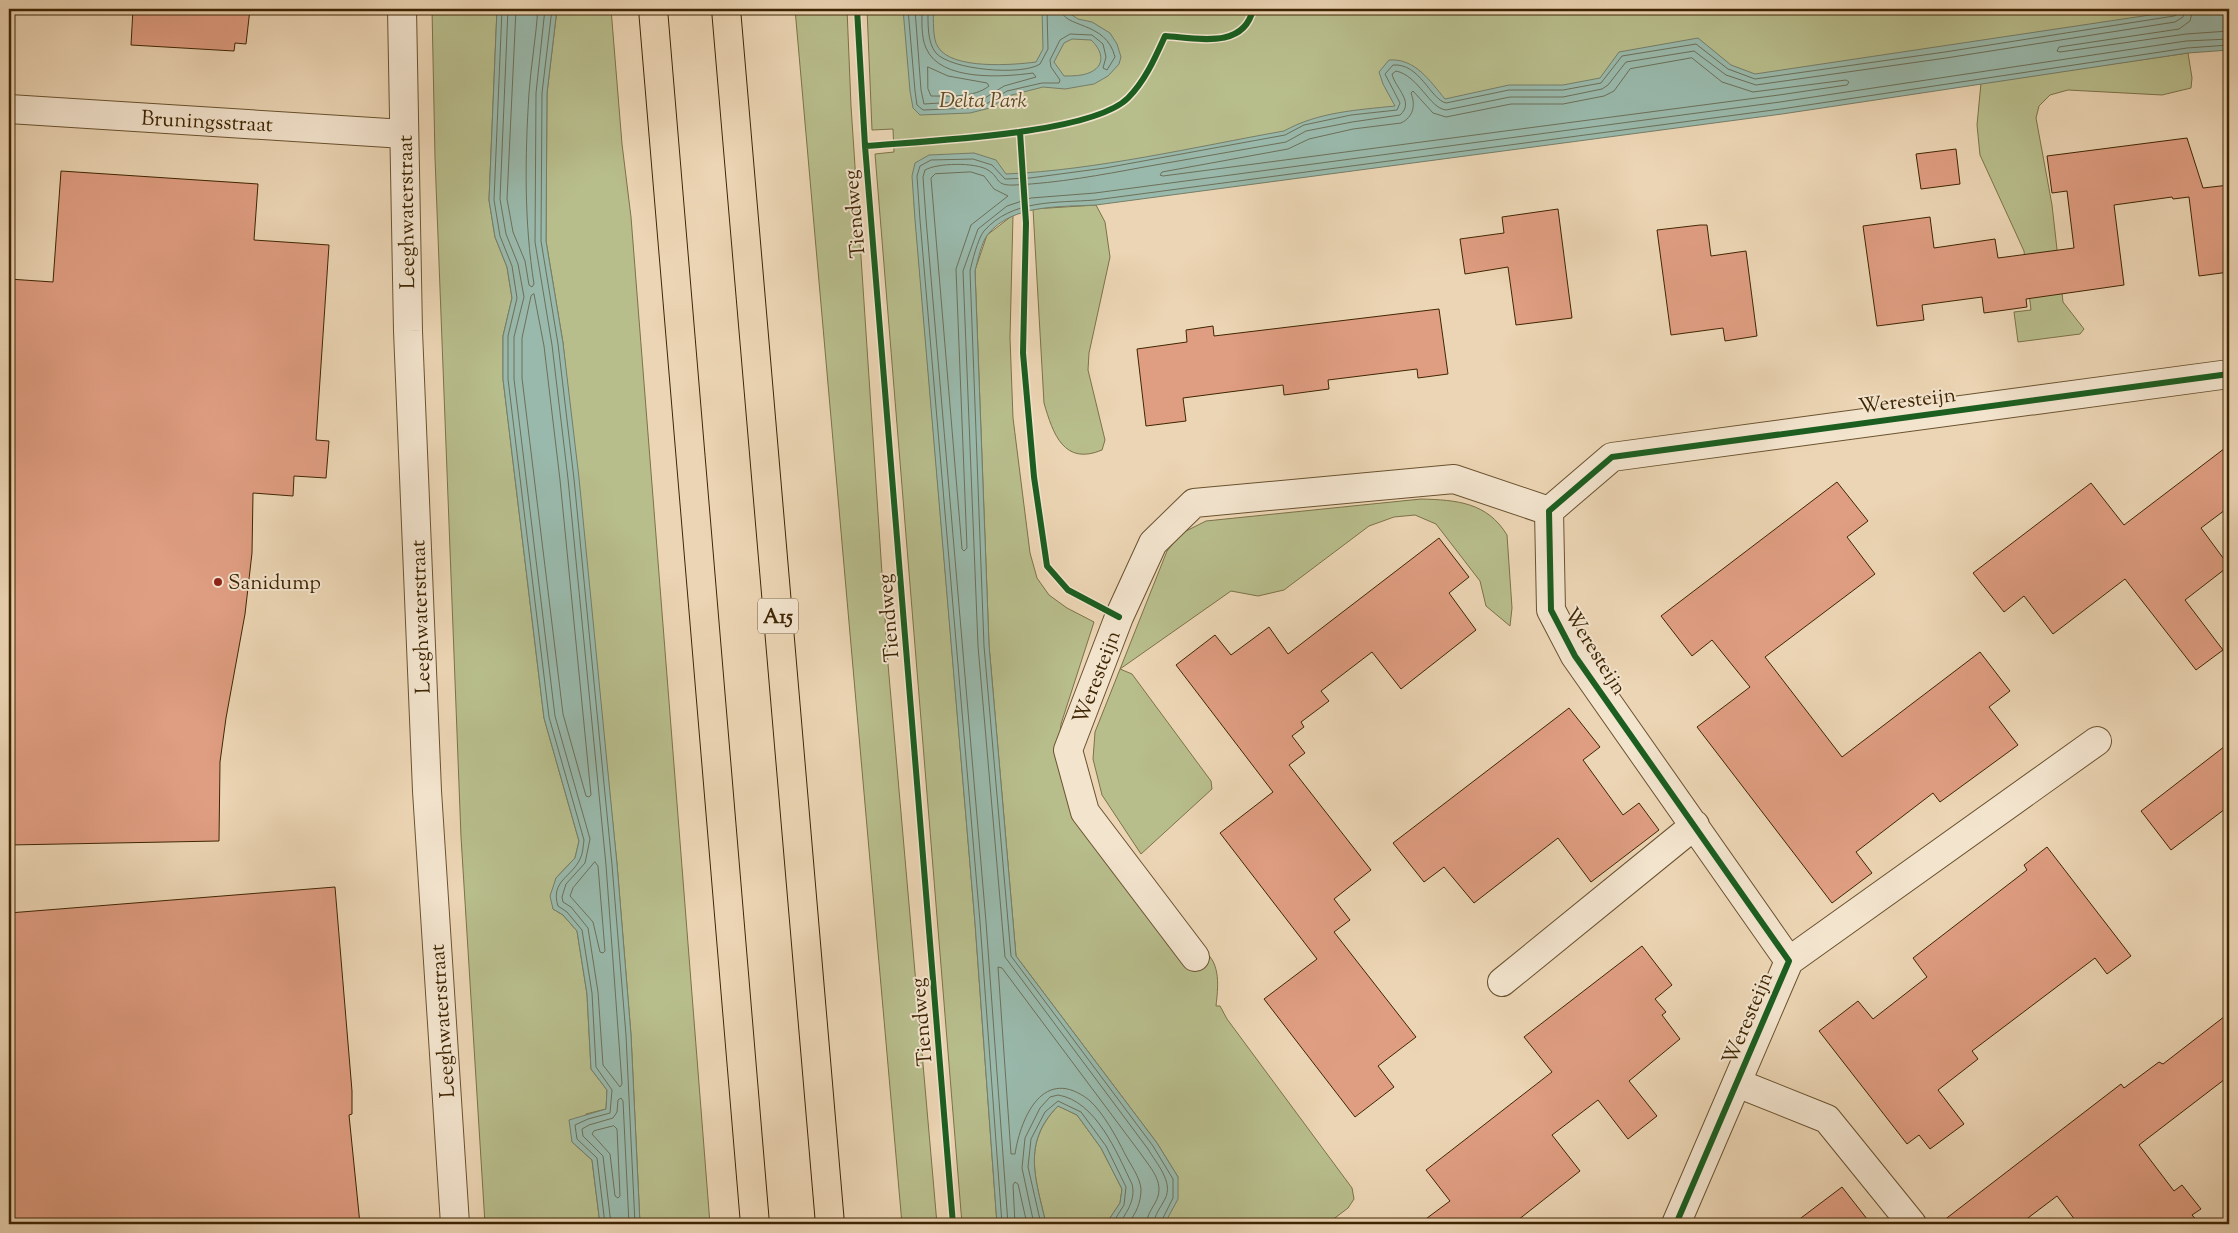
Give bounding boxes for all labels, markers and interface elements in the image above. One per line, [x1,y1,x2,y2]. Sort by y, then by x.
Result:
park label: Delta Park [939,87,1028,117]
street label: Bruningsstraat [140,105,274,141]
street label: Leeghwaterstraat [392,135,424,289]
street label: Tiendweg [837,168,875,259]
street label: Weresteijn [1857,381,1958,423]
street label: Leeghwaterstraat [404,539,440,695]
place label: Sanidump [228,569,321,599]
street label: Tiendweg [871,572,909,663]
marker: Sanidump [212,576,224,588]
road number: A15 [758,598,798,634]
street label: Weresteijn [1556,603,1633,702]
street label: Weresteijn [1066,627,1129,729]
street label: Leeghwaterstraat [424,943,464,1099]
street label: Weresteijn [1716,968,1782,1070]
street label: Tiendweg [904,976,942,1067]

